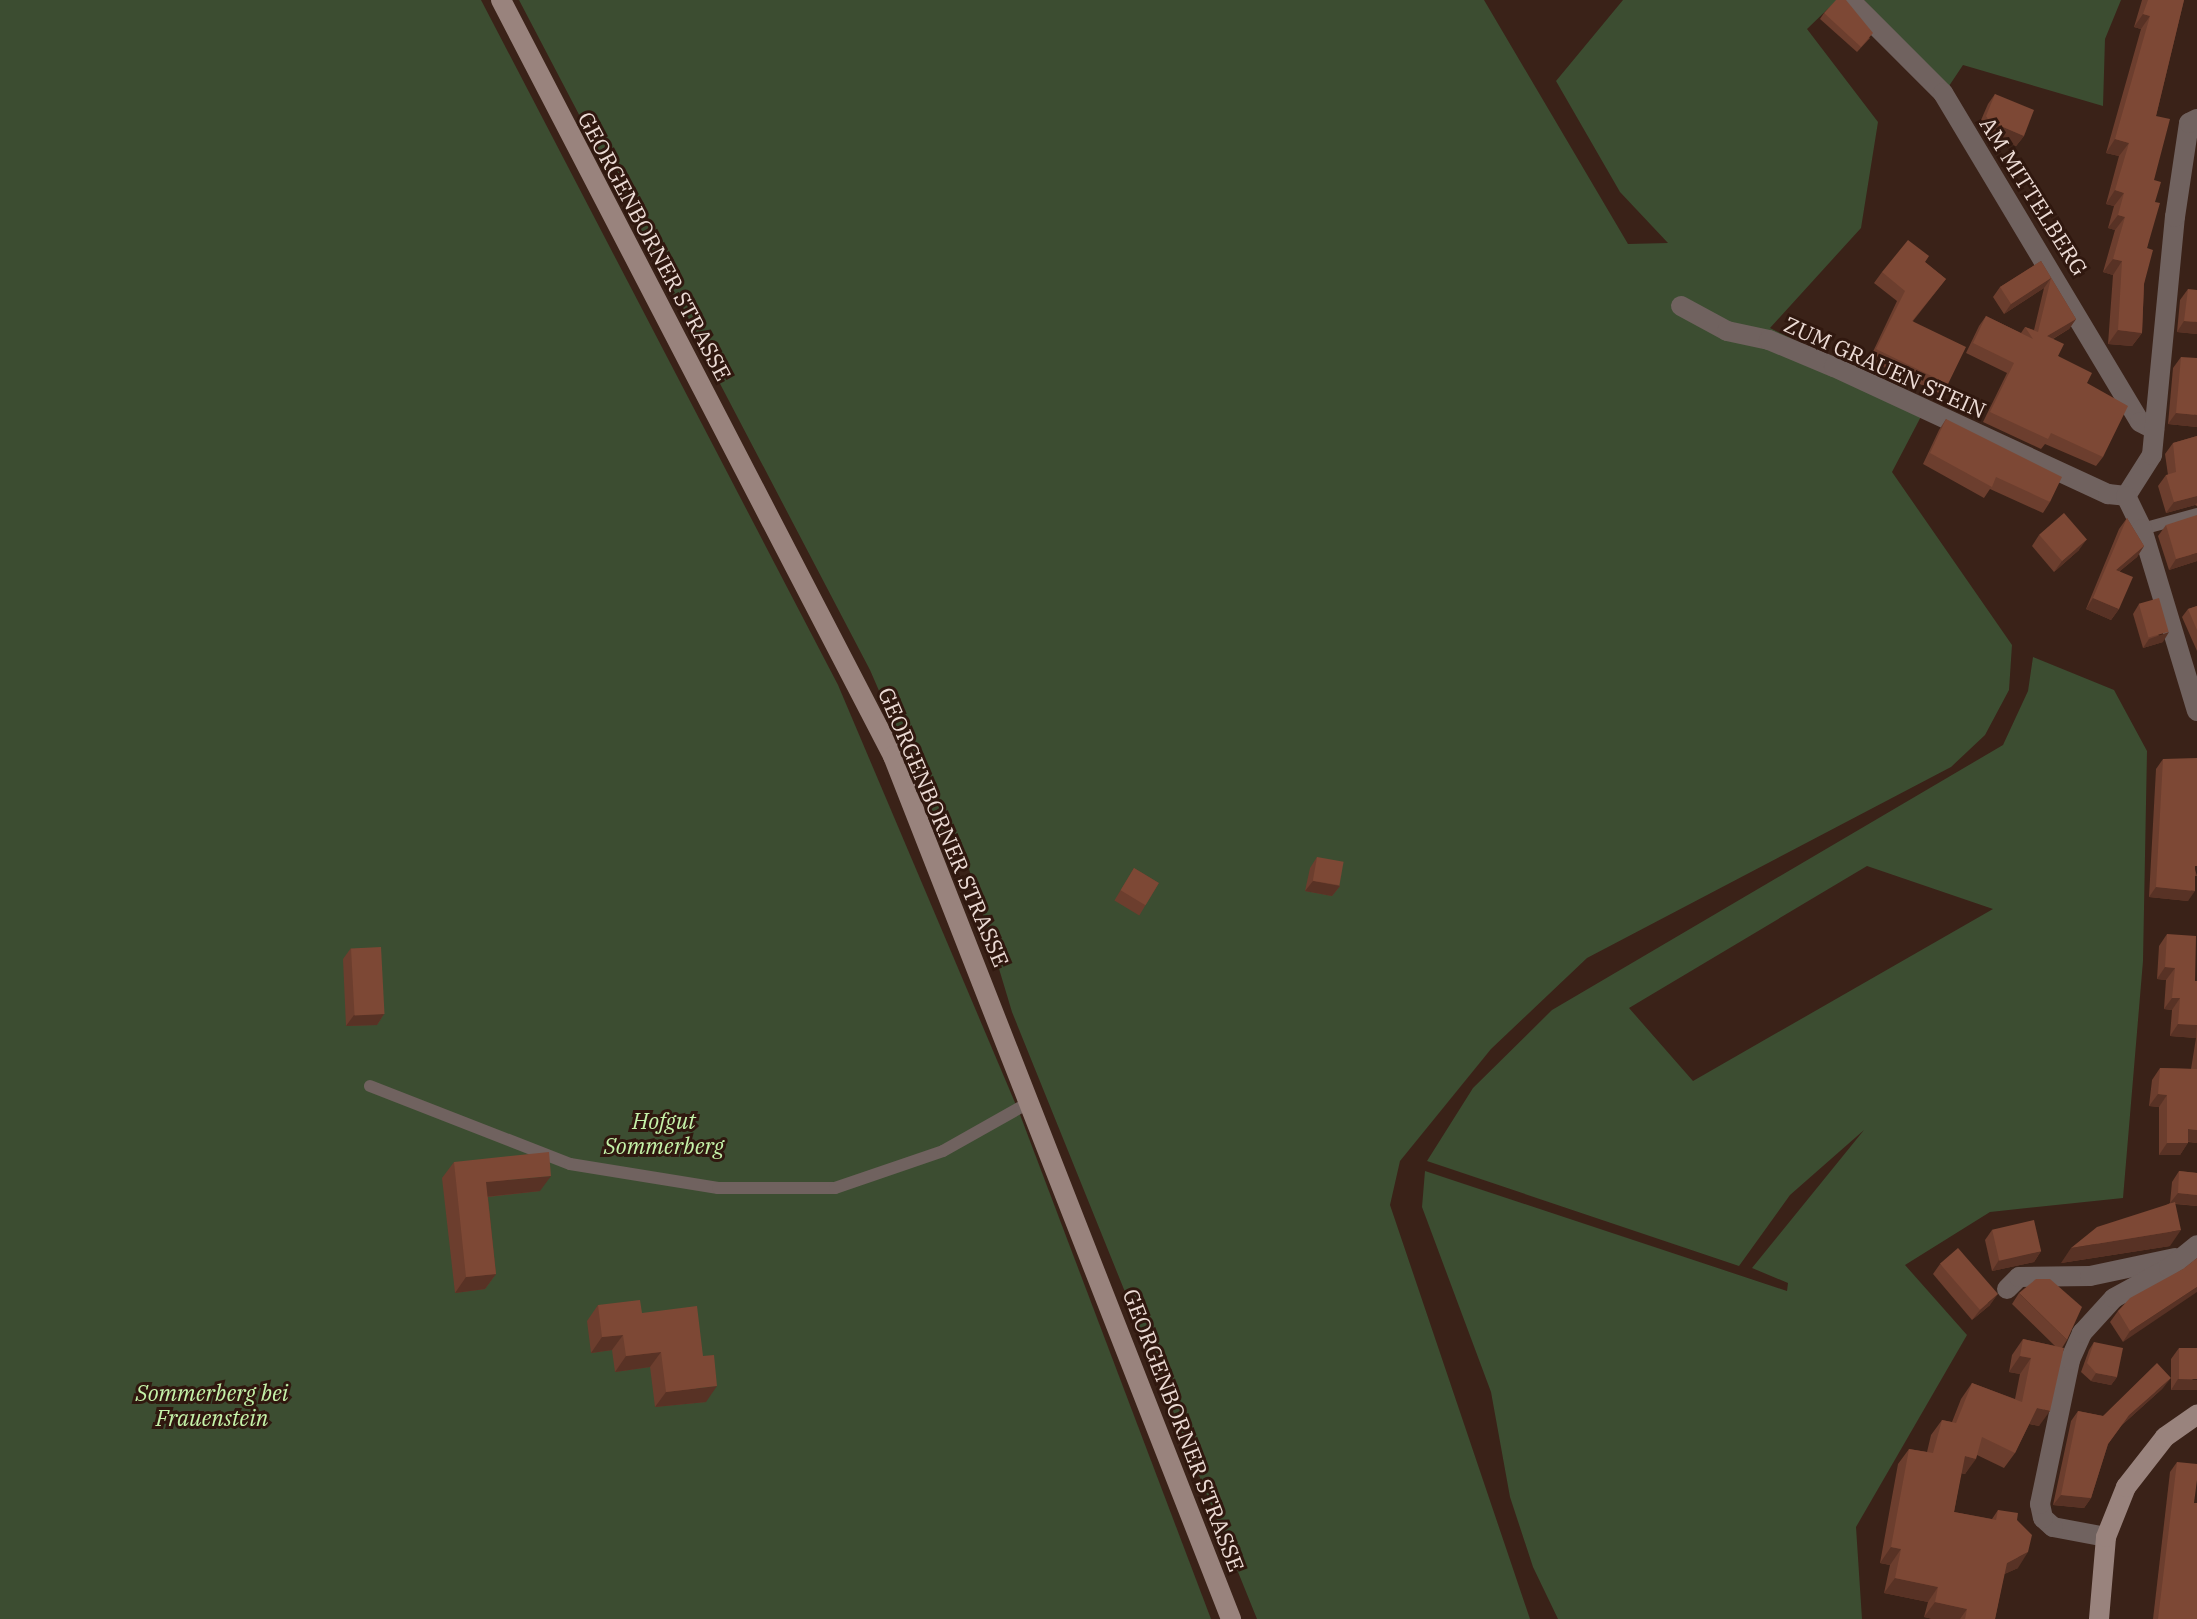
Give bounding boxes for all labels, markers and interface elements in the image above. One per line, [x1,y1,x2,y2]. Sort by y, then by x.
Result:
street label: GEORGENBORNER STRASSE [573,107,737,385]
street label: AM MITTELBERG [1975,112,2093,280]
street label: ZUM GRAUEN STEIN [1780,311,1990,423]
street label: GEORGENBORNER STRASSE [873,683,1015,971]
park label: Hofgut Sommerberg [604,1107,724,1158]
street label: GEORGENBORNER STRASSE [1118,1285,1250,1575]
park label: Sommerberg bei Frauenstein [136,1379,288,1430]

